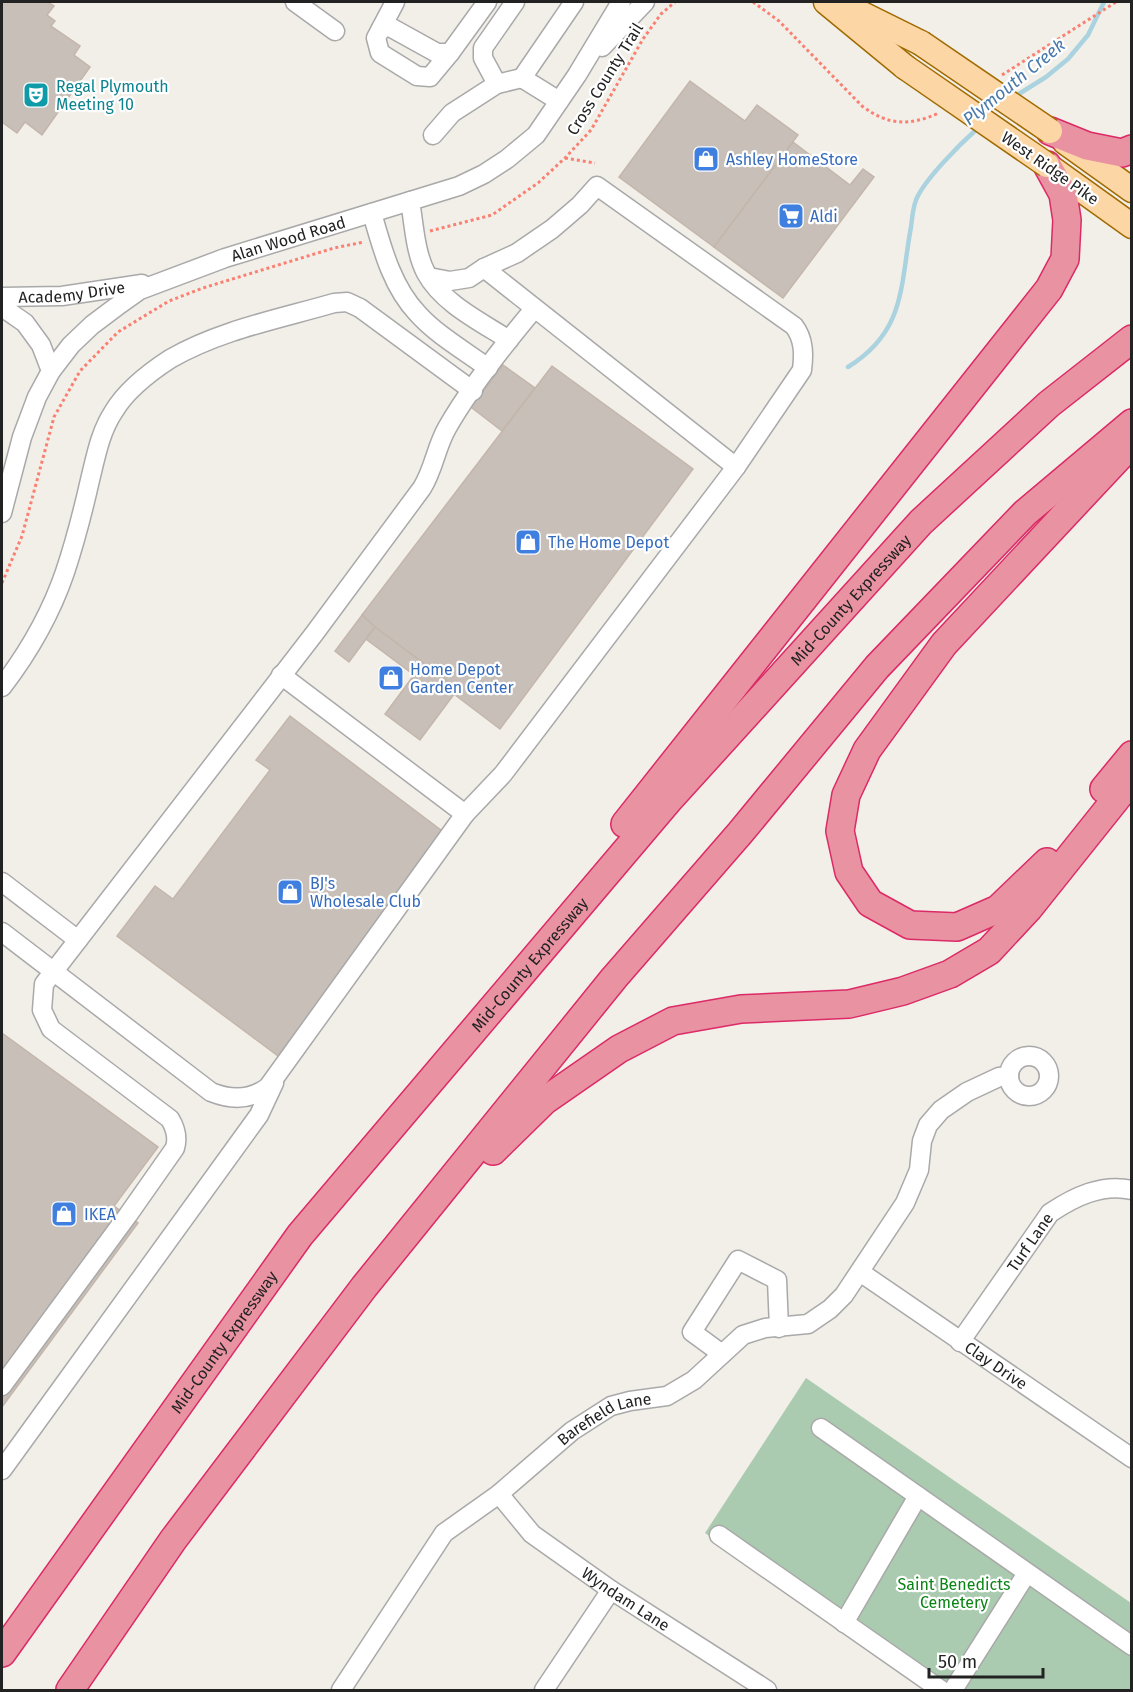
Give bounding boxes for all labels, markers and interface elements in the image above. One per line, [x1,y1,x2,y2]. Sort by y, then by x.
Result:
street label: Cross County Trail [563,19,647,139]
water label: Plymouth Creek [958,34,1070,130]
place label: Regal Plymouth Meeting 10 [56,77,169,114]
theatre icon: Regal Plymouth Meeting 10 [21,80,51,110]
street label: West Ridge Pike [998,127,1102,209]
shop icon: Ashley HomeStore [691,144,721,174]
place label: Ashley HomeStore [726,150,858,169]
supermarket icon: Aldi [776,201,806,231]
place label: Aldi [810,207,838,226]
street label: Alan Wood Road [229,212,348,265]
street label: Academy Drive [18,277,126,306]
shop icon: The Home Depot [513,527,543,557]
street label: Mid-County Expressway [786,530,915,669]
place label: The Home Depot [548,533,669,552]
place label: Home Depot Garden Center [410,660,514,697]
shop icon: Home Depot Garden Center [376,663,406,693]
place label: BJ's Wholesale Club [310,874,421,911]
shop icon: BJ's Wholesale Club [275,877,305,907]
street label: Mid-County Expressway [467,893,592,1036]
shop icon: IKEA [49,1199,79,1229]
place label: IKEA [84,1205,117,1224]
street label: Turf Lane [1003,1209,1057,1275]
street label: Mid-County Expressway [167,1267,281,1417]
street label: Clay Drive [961,1337,1031,1393]
street label: Barefield Lane [553,1389,652,1449]
street label: Wyndam Lane [578,1563,673,1635]
park label: Saint Benedicts Cemetery [898,1575,1010,1612]
scale bar [929,1641,1043,1679]
text: 50 m [938,1651,977,1673]

